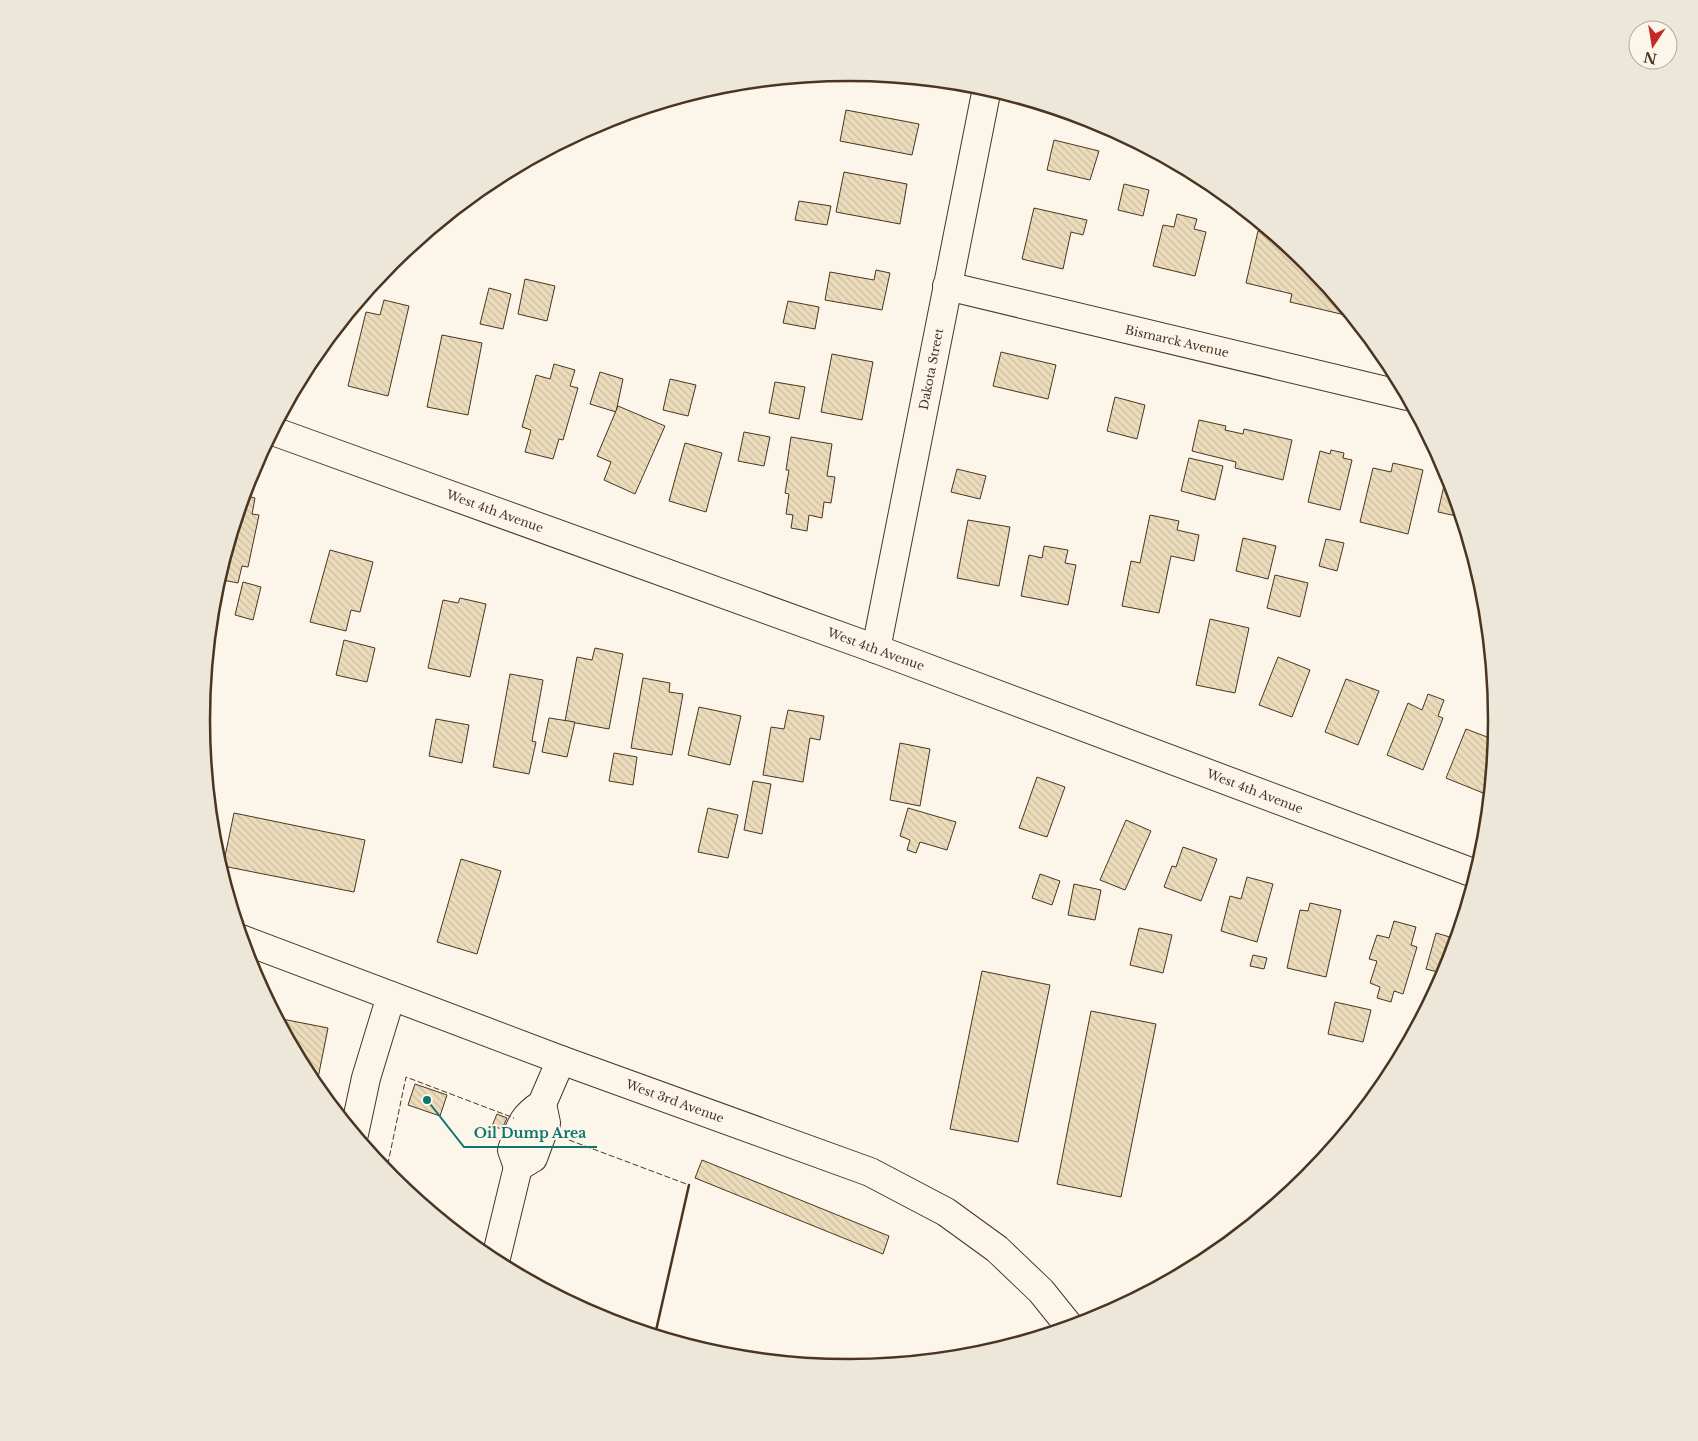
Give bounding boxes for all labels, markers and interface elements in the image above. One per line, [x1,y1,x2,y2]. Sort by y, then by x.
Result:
north arrow [1628,20,1678,70]
text: N [1642,48,1659,68]
street label: Bismarck Avenue [1124,322,1231,360]
street label: Dakota Street [916,327,946,411]
street label: West 4th Avenue [444,486,546,536]
street label: West 4th Avenue [825,624,927,674]
street label: West 4th Avenue [1204,765,1305,816]
street label: West 3rd Avenue [623,1076,726,1126]
callout: Oil Dump Area [464,1118,597,1147]
text: Oil Dump Area [474,1124,586,1142]

